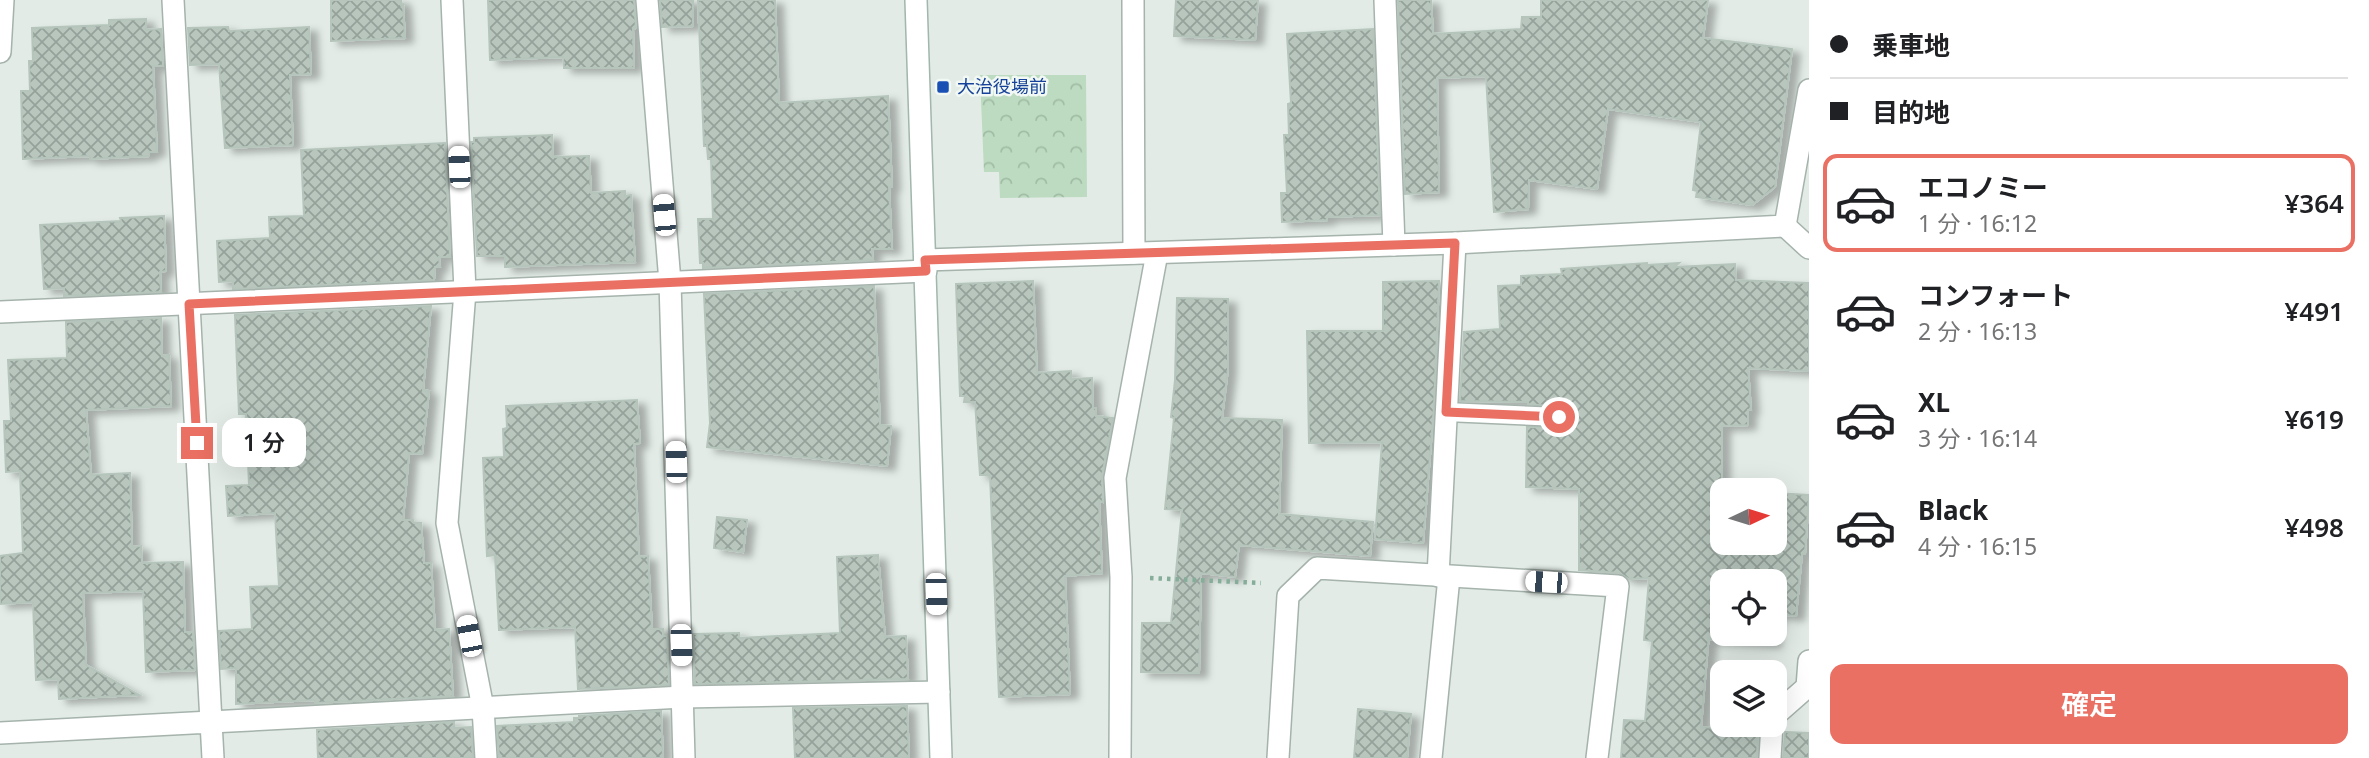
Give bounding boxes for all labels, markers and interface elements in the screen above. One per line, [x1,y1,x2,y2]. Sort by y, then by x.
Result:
text: 乗車地 [1872,27,1950,63]
place label: 大治役場前 [957,74,1047,98]
marker: 大治役場前 [935,79,951,95]
text: 目的地 [1872,94,1950,130]
car [448,145,471,189]
text: エコノミー [1918,169,2048,205]
icon: car [1834,172,1897,235]
text: ¥364 [2285,185,2344,221]
car [652,193,677,237]
text: 1 分 · 16:12 [1918,207,2037,239]
text: コンフォート [1918,277,2073,313]
icon: car [1834,280,1897,343]
text: ¥491 [2285,293,2344,329]
text: 2 分 · 16:13 [1918,315,2037,347]
text: XL [1918,384,1950,420]
icon: car [1834,388,1897,451]
route start [1543,401,1575,433]
text: ¥619 [2285,401,2344,437]
callout: 1 分 [222,418,306,467]
text: 3 分 · 16:14 [1918,422,2037,454]
text: 1 分 [243,426,285,458]
route end [181,427,213,459]
car [665,441,688,483]
north arrow [1710,478,1787,555]
map controls [1710,478,1787,737]
text: Black [1918,492,1988,528]
icon: car [1834,496,1897,559]
text: ¥498 [2285,509,2344,545]
text: 4 分 · 16:15 [1918,530,2037,562]
button: locate [1710,569,1787,646]
car [1525,570,1568,594]
car [925,573,948,615]
car [455,613,484,659]
car [670,624,693,666]
button: layers [1710,660,1787,737]
button: 確定 [1830,664,2348,744]

